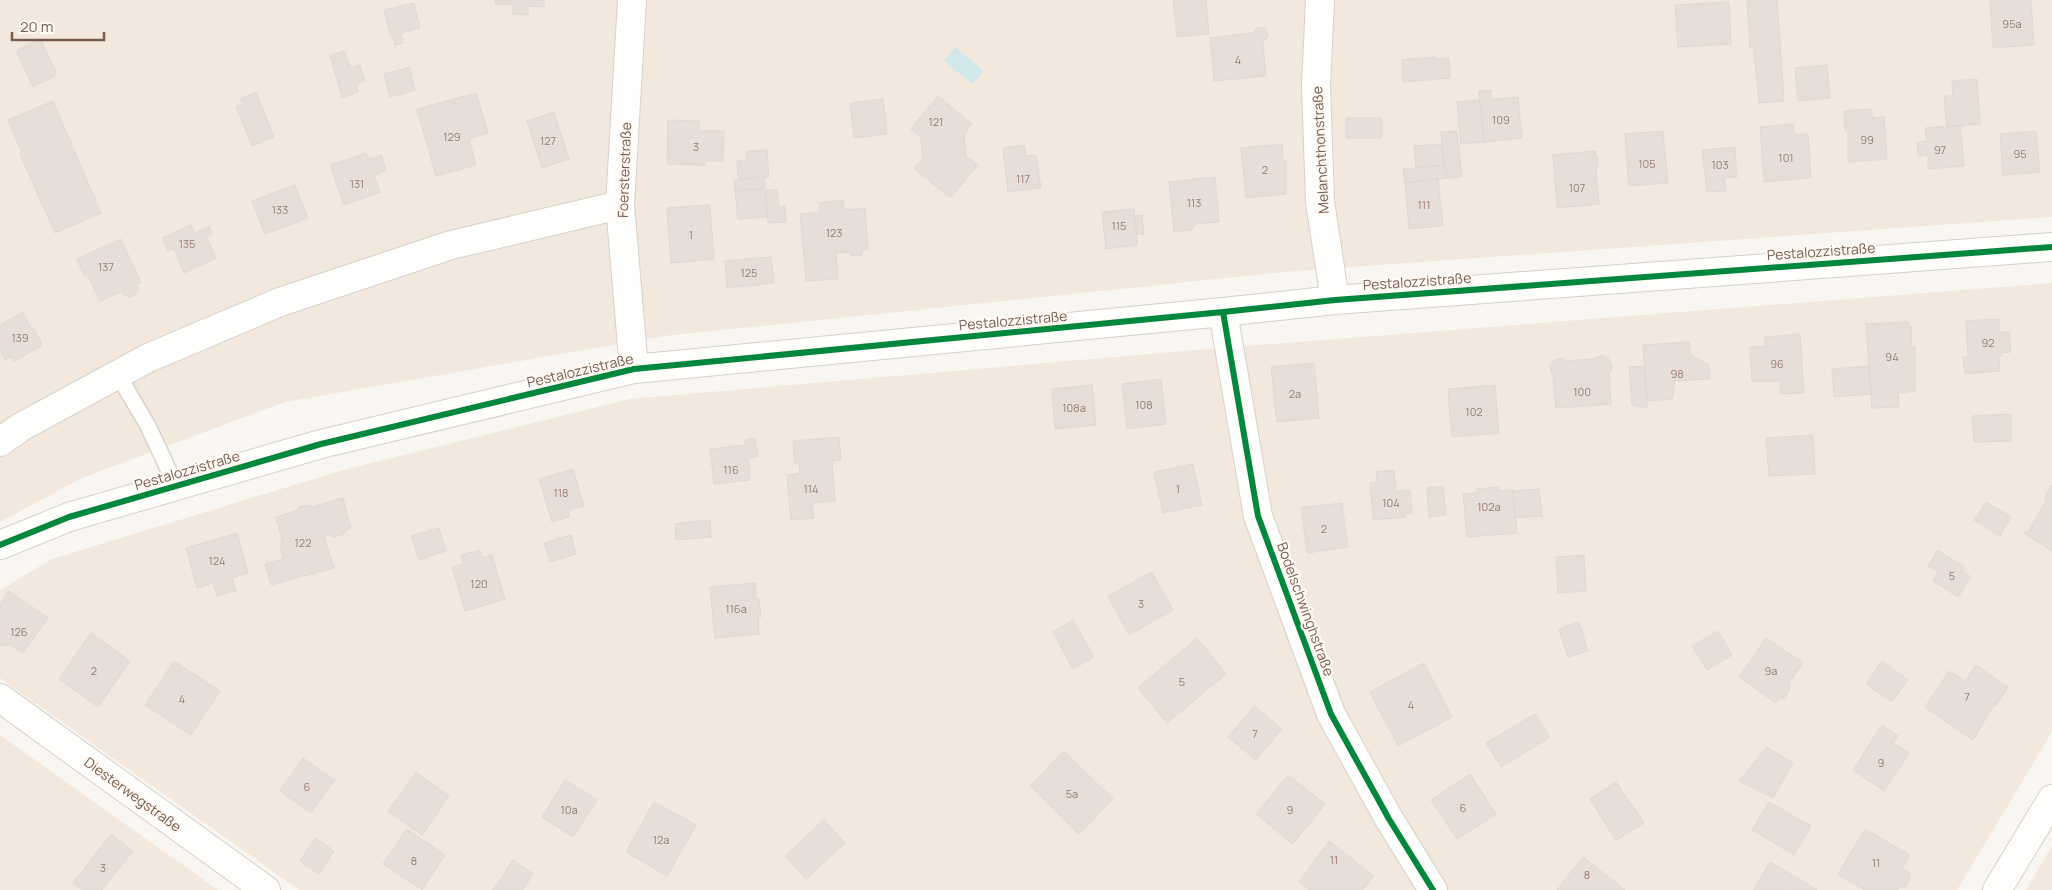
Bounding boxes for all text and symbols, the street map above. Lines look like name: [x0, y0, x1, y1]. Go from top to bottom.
scale bar: [12, 10, 105, 42]
text: 20 m: [20, 16, 53, 37]
house number: 95a: [2002, 16, 2022, 31]
house number: 4: [1235, 52, 1241, 67]
street label: Melanchthonstraße: [1307, 86, 1333, 214]
house number: 109: [1492, 112, 1510, 127]
house number: 121: [929, 114, 943, 129]
street label: Foersterstraße: [613, 122, 635, 218]
house number: 129: [443, 129, 461, 144]
house number: 99: [1860, 132, 1874, 147]
house number: 127: [540, 133, 556, 148]
house number: 3: [693, 139, 699, 154]
house number: 97: [1934, 142, 1946, 157]
house number: 95: [2013, 146, 2027, 161]
house number: 101: [1778, 150, 1794, 165]
house number: 105: [1638, 156, 1656, 171]
house number: 103: [1711, 157, 1729, 172]
house number: 2: [1262, 162, 1268, 177]
house number: 117: [1016, 171, 1030, 186]
house number: 131: [350, 176, 364, 191]
house number: 107: [1569, 180, 1585, 195]
house number: 113: [1187, 195, 1201, 210]
house number: 111: [1418, 197, 1430, 212]
house number: 133: [272, 202, 288, 217]
house number: 115: [1112, 218, 1126, 233]
house number: 123: [826, 225, 842, 240]
house number: 1: [689, 227, 693, 242]
house number: 135: [179, 236, 195, 251]
street label: Pestalozzistraße: [1766, 238, 1876, 264]
house number: 137: [98, 259, 114, 274]
house number: 125: [741, 265, 757, 280]
street label: Pestalozzistraße: [1362, 268, 1472, 294]
street label: Pestalozzistraße: [958, 306, 1068, 334]
house number: 139: [11, 330, 29, 345]
house number: 92: [1981, 335, 1995, 350]
street label: Pestalozzistraße: [525, 349, 635, 391]
house number: 94: [1885, 349, 1899, 364]
house number: 96: [1770, 356, 1784, 371]
house number: 98: [1670, 366, 1684, 381]
house number: 100: [1573, 384, 1591, 399]
house number: 2a: [1289, 386, 1301, 401]
house number: 108: [1135, 397, 1153, 412]
house number: 108a: [1062, 400, 1086, 415]
house number: 102: [1465, 404, 1483, 419]
street label: Pestalozzistraße: [132, 446, 242, 494]
house number: 116: [723, 462, 739, 477]
house number: 114: [803, 481, 819, 496]
house number: 1: [1176, 481, 1180, 496]
house number: 118: [554, 485, 568, 500]
house number: 104: [1382, 495, 1400, 510]
house number: 102a: [1477, 499, 1501, 514]
house number: 2: [1321, 521, 1327, 536]
house number: 122: [295, 535, 311, 550]
street label: Bodelschwinghstraße: [1273, 539, 1339, 679]
house number: 124: [209, 553, 225, 568]
house number: 5: [1949, 568, 1955, 583]
house number: 120: [470, 576, 488, 591]
house number: 3: [1138, 596, 1144, 611]
house number: 116a: [725, 601, 747, 616]
house number: 126: [10, 624, 28, 639]
house number: 2: [91, 663, 97, 678]
house number: 9a: [1765, 663, 1777, 678]
house number: 5: [1179, 674, 1185, 689]
house number: 7: [1964, 689, 1970, 704]
house number: 4: [179, 691, 185, 706]
house number: 4: [1408, 697, 1414, 712]
house number: 7: [1252, 726, 1258, 741]
street label: Diesterwegstraße: [81, 752, 185, 836]
house number: 9: [1878, 755, 1885, 770]
house number: 6: [304, 779, 311, 794]
house number: 5a: [1066, 786, 1078, 801]
house number: 6: [1460, 800, 1467, 815]
house number: 10a: [560, 802, 578, 817]
house number: 9: [1287, 802, 1294, 817]
house number: 12a: [653, 832, 669, 847]
house number: 11: [1330, 852, 1338, 867]
house number: 8: [411, 853, 417, 868]
house number: 11: [1872, 855, 1880, 870]
house number: 3: [100, 860, 106, 875]
house number: 8: [1584, 867, 1590, 882]

